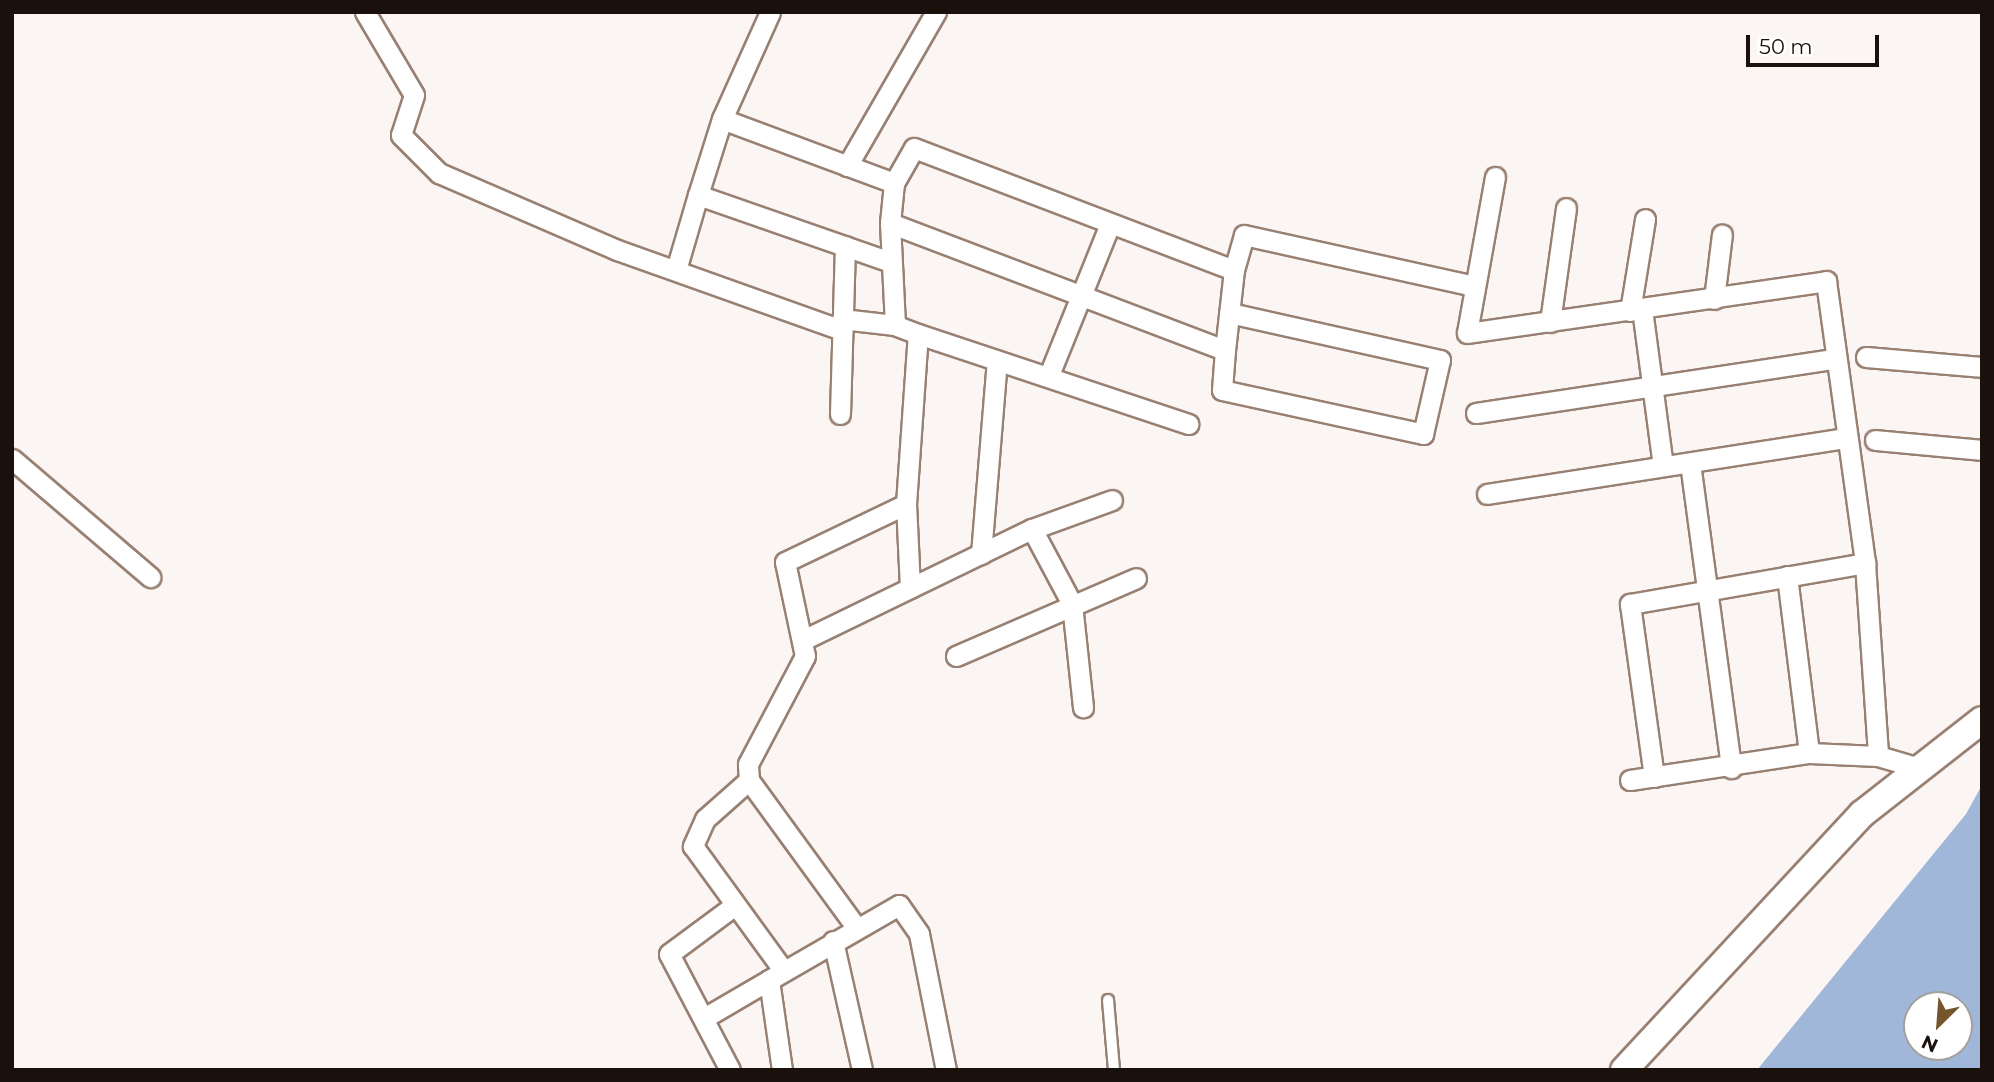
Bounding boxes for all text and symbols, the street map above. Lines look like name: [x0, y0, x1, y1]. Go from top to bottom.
scale bar: [1749, 21, 1882, 65]
text: 50 m: [1759, 34, 1813, 59]
north arrow: [1903, 991, 1973, 1061]
text: N: [1918, 1030, 1942, 1057]

